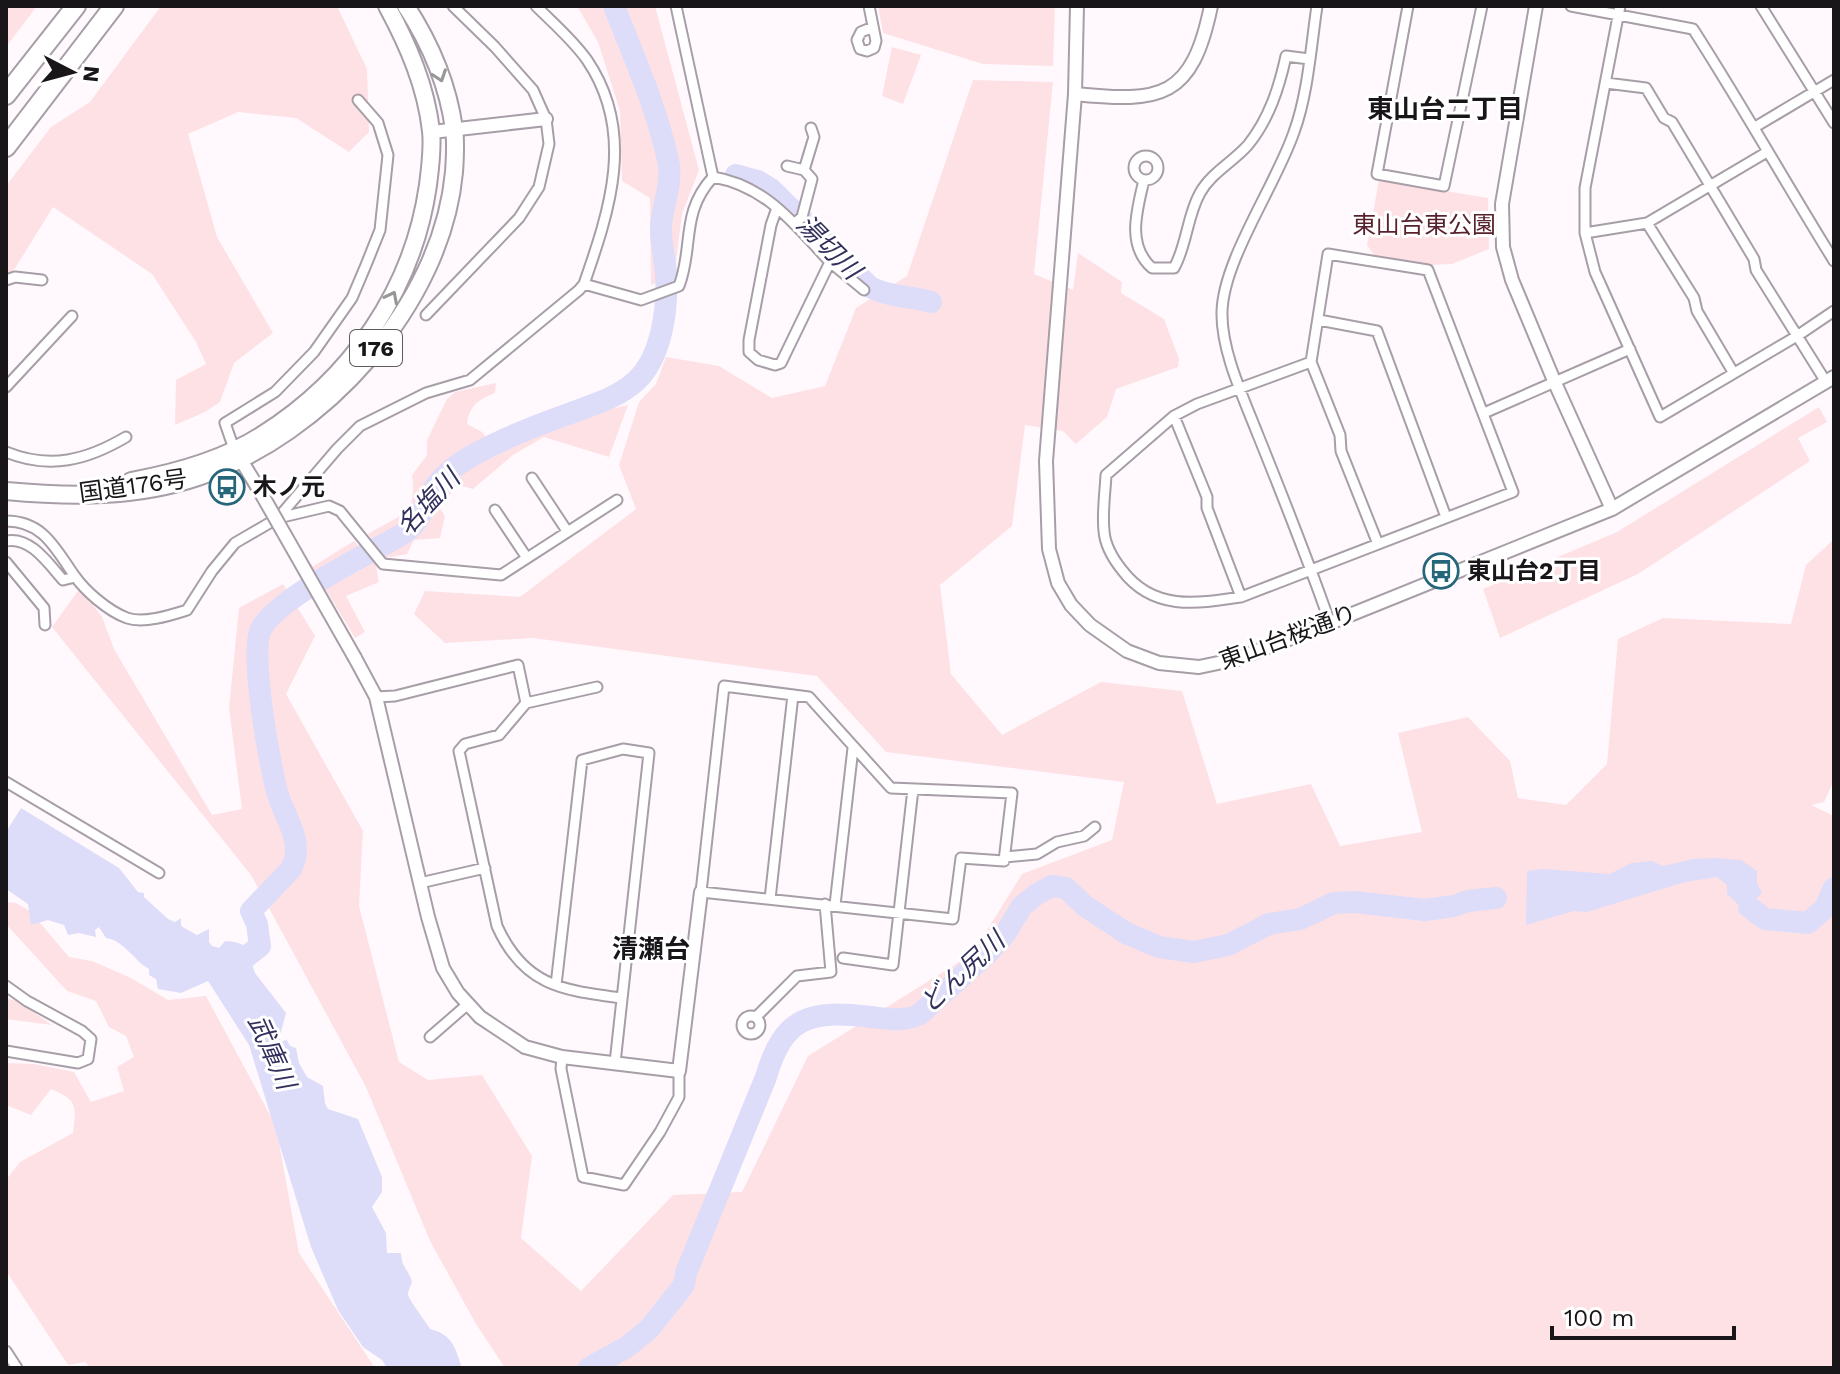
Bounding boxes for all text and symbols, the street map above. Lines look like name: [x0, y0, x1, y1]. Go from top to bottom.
north arrow: [32, 32, 112, 112]
text: N: [78, 65, 105, 83]
one-way arrow: [431, 68, 447, 82]
district label: 東山台二丁目: [1367, 94, 1523, 124]
water label: 湯切川: [791, 209, 869, 287]
park label: 東山台東公園: [1352, 211, 1496, 239]
one-way arrow: [383, 290, 398, 305]
road number: 176: [350, 330, 402, 366]
water label: 名塩川: [390, 461, 468, 541]
street label: 国道176号: [77, 465, 189, 507]
bus stop icon: 木ノ元: [208, 468, 246, 506]
place label: 木ノ元: [253, 473, 325, 501]
bus stop icon: 東山台2丁目: [1422, 552, 1460, 590]
place label: 東山台2丁目: [1467, 557, 1601, 585]
street label: 東山台桜通り: [1216, 599, 1360, 675]
water label: どん尻川: [914, 924, 1012, 1018]
district label: 清瀬台: [612, 934, 690, 964]
water label: 武庫川: [242, 1010, 303, 1096]
scale bar: [1552, 1290, 1734, 1340]
text: 100 m: [1564, 1304, 1634, 1332]

